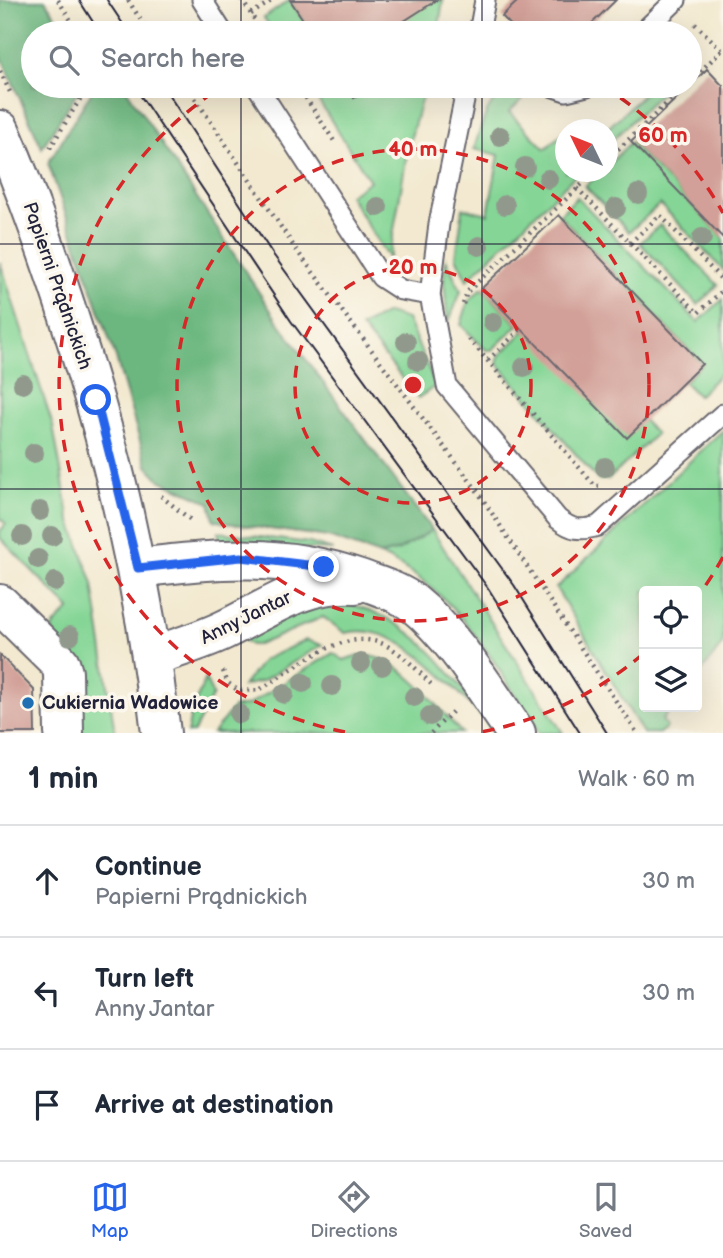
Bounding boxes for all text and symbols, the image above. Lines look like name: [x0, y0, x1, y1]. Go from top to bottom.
search box: [21, 21, 702, 98]
icon: search: [45, 41, 83, 79]
text: Search here: [101, 44, 245, 75]
north arrow: [555, 119, 618, 182]
text: 60 m: [638, 123, 688, 148]
text: 40 m: [388, 137, 438, 162]
street label: Papierni Prądnickich: [18, 199, 96, 373]
text: 20 m: [389, 255, 437, 280]
centre of rings: [401, 373, 425, 397]
route start: [80, 384, 111, 415]
route end: [308, 551, 339, 582]
street label: Anny Jantar: [197, 586, 296, 650]
map controls: [639, 586, 702, 712]
button: locate: [639, 586, 702, 649]
button: layers: [639, 649, 702, 712]
place label: Cukiernia Wadowice: [42, 692, 218, 715]
marker: Cukiernia Wadowice: [20, 695, 36, 711]
text: 1 min: [28, 761, 98, 797]
text: Walk · 60 m: [578, 765, 695, 793]
text: Continue: [95, 852, 202, 883]
icon: ahead: [28, 862, 66, 900]
text: 30 m: [642, 867, 695, 895]
text: Papierni Prądnickich: [95, 883, 308, 911]
text: Turn left: [95, 964, 194, 995]
icon: left: [28, 974, 66, 1012]
text: 30 m: [642, 979, 695, 1007]
text: Anny Jantar: [95, 995, 214, 1023]
icon: arrive: [28, 1086, 66, 1124]
text: Arrive at destination: [95, 1090, 334, 1121]
tab: Map: [91, 1178, 129, 1243]
tab: Directions: [310, 1178, 398, 1243]
tab: Saved: [579, 1178, 632, 1243]

